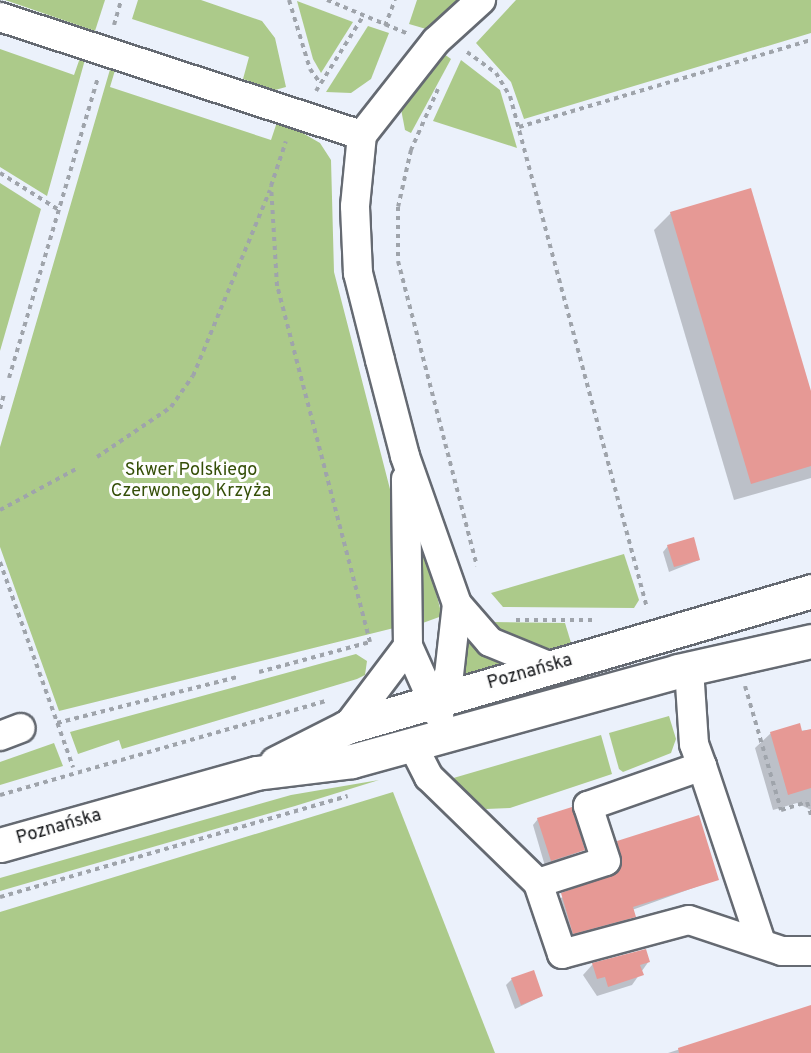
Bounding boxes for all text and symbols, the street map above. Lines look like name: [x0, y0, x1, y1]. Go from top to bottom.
park label: Skwer Polskiego Czerwonego Krzyża: [111, 461, 271, 504]
street label: Poznańska: [485, 651, 575, 695]
street label: Poznańska: [14, 806, 104, 850]

